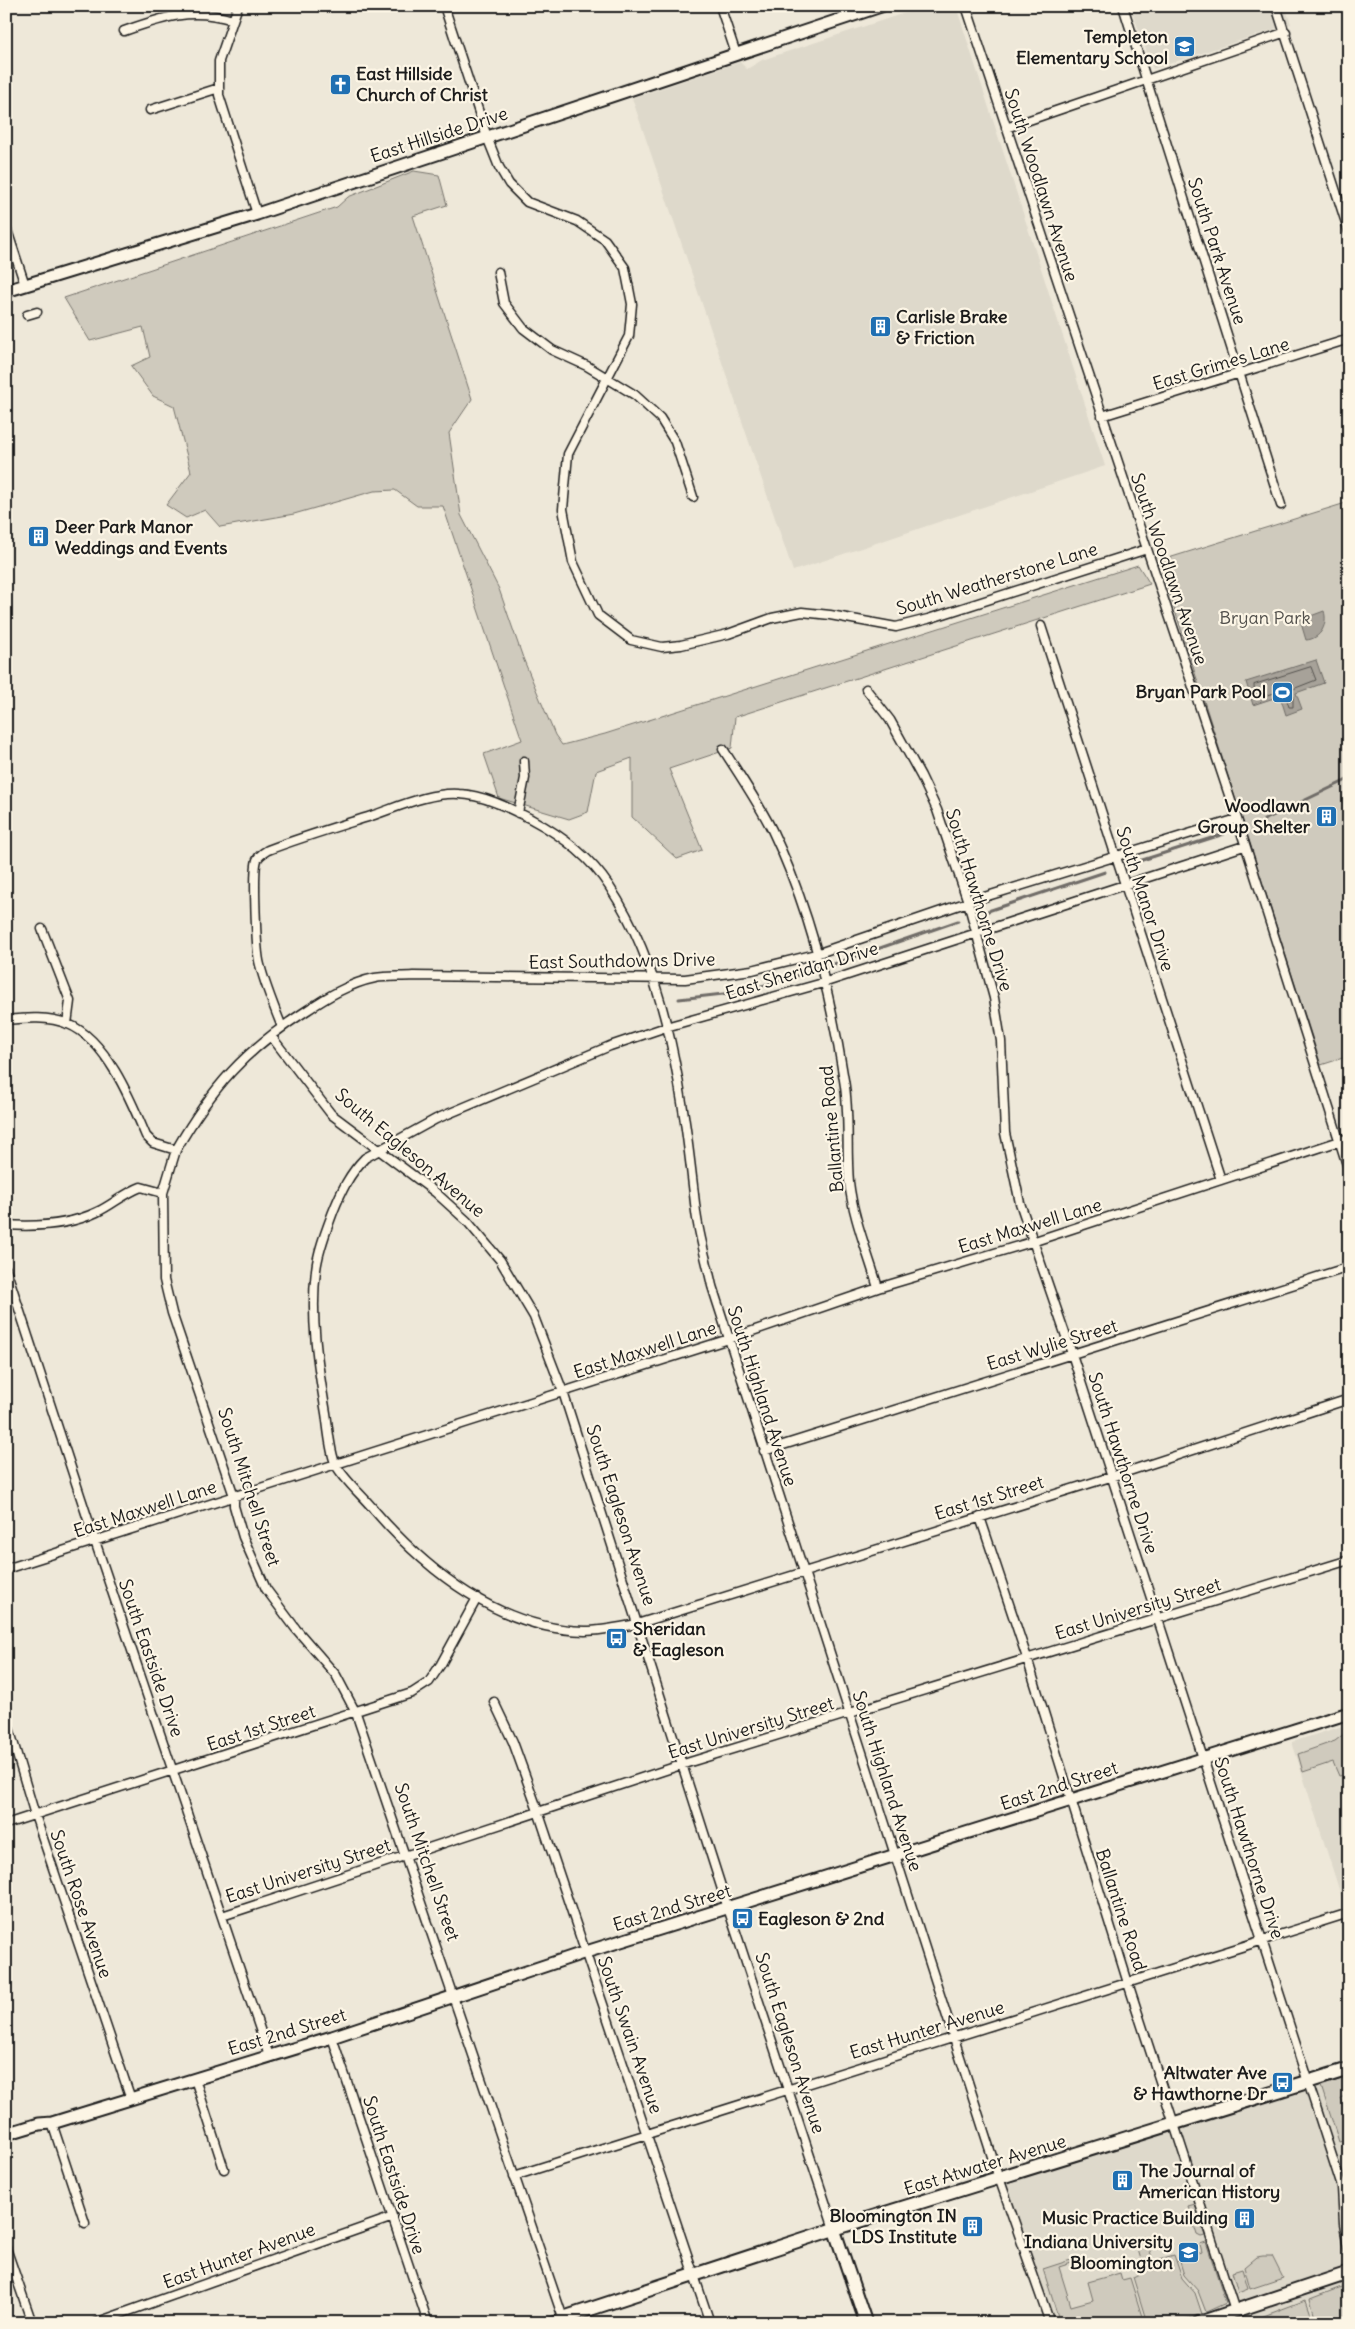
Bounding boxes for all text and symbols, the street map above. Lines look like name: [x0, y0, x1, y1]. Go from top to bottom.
place label: Templeton Elementary School: [1016, 25, 1169, 69]
school or university icon: Templeton Elementary School: [1172, 35, 1196, 59]
place label: East Hillside Church of Christ: [356, 62, 489, 106]
church icon: East Hillside Church of Christ: [328, 72, 352, 96]
street label: South Woodlawn Avenue: [999, 86, 1084, 284]
street label: East Hillside Drive: [367, 101, 511, 168]
street label: South Park Avenue: [1183, 174, 1252, 327]
place label: Carlisle Brake & Friction: [896, 305, 1008, 349]
building icon: Carlisle Brake & Friction: [868, 315, 892, 339]
street label: East Grimes Lane: [1150, 332, 1292, 395]
street label: South Woodlawn Avenue: [1126, 470, 1213, 668]
place label: Deer Park Manor Weddings and Events: [55, 515, 227, 559]
building icon: Deer Park Manor Weddings and Events: [27, 525, 51, 549]
street label: South Weatherstone Lane: [893, 537, 1100, 620]
park label: Bryan Park: [1219, 606, 1311, 629]
place label: Bryan Park Pool: [1135, 680, 1266, 703]
sports icon: Bryan Park Pool: [1270, 680, 1294, 704]
place label: Woodlawn Group Shelter: [1198, 794, 1311, 838]
building icon: Woodlawn Group Shelter: [1314, 804, 1338, 828]
street label: South Hawthorne Drive: [941, 806, 1018, 994]
street label: South Manor Drive: [1111, 824, 1180, 974]
street label: East Sheridan Drive: [723, 936, 881, 1005]
street label: East Southdowns Drive: [529, 947, 715, 974]
street label: Ballantine Road: [814, 1064, 849, 1193]
street label: South Eagleson Avenue: [331, 1083, 490, 1222]
street label: East Maxwell Lane: [955, 1193, 1104, 1258]
street label: South Highland Avenue: [722, 1303, 803, 1489]
street label: East Wylie Street: [984, 1314, 1120, 1375]
street label: East Maxwell Lane: [570, 1316, 719, 1383]
street label: South Hawthorne Drive: [1083, 1369, 1164, 1557]
street label: South Mitchell Street: [213, 1405, 286, 1569]
street label: South Eagleson Avenue: [581, 1421, 662, 1608]
street label: East 1st Street: [932, 1470, 1046, 1525]
street label: East Maxwell Lane: [70, 1475, 219, 1542]
street label: East University Street: [1052, 1572, 1224, 1645]
street label: South Eastside Drive: [114, 1576, 189, 1740]
place label: Sheridan & Eagleson: [633, 1617, 725, 1661]
bus stop icon: Sheridan & Eagleson: [605, 1627, 629, 1651]
street label: South Highland Avenue: [847, 1688, 928, 1874]
street label: East University Street: [665, 1691, 837, 1764]
street label: East 1st Street: [204, 1699, 318, 1756]
street label: South Hawthorne Drive: [1209, 1754, 1290, 1942]
street label: East 2nd Street: [997, 1756, 1121, 1815]
street label: South Mitchell Street: [390, 1780, 465, 1944]
street label: South Rose Avenue: [45, 1827, 118, 1981]
street label: East University Street: [222, 1833, 393, 1908]
street label: Ballantine Road: [1091, 1846, 1152, 1974]
street label: East 2nd Street: [610, 1879, 734, 1936]
bus stop icon: Eagleson & 2nd: [730, 1907, 754, 1931]
place label: Eagleson & 2nd: [758, 1907, 885, 1930]
street label: South Eagleson Avenue: [750, 1949, 831, 2136]
street label: South Swain Avenue: [593, 1953, 668, 2116]
street label: East Hunter Avenue: [847, 1995, 1007, 2064]
street label: East 2nd Street: [225, 2003, 349, 2060]
place label: Altwater Ave & Hawthorne Dr: [1133, 2061, 1268, 2105]
bus stop icon: Altwater Ave & Hawthorne Dr: [1271, 2071, 1295, 2095]
street label: South Eastside Drive: [358, 2093, 431, 2257]
street label: East Atwater Avenue: [901, 2129, 1069, 2200]
place label: The Journal of American History: [1139, 2159, 1280, 2203]
building icon: The Journal of American History: [1111, 2169, 1135, 2193]
place label: Bloomington IN LDS Institute: [829, 2204, 957, 2248]
place label: Music Practice Building: [1042, 2206, 1228, 2229]
building icon: Music Practice Building: [1232, 2206, 1256, 2230]
building icon: Bloomington IN LDS Institute: [961, 2214, 985, 2238]
street label: East Hunter Avenue: [160, 2217, 318, 2294]
place label: Indiana University Bloomington: [1024, 2230, 1174, 2274]
school or university icon: Indiana University Bloomington: [1177, 2240, 1201, 2264]

